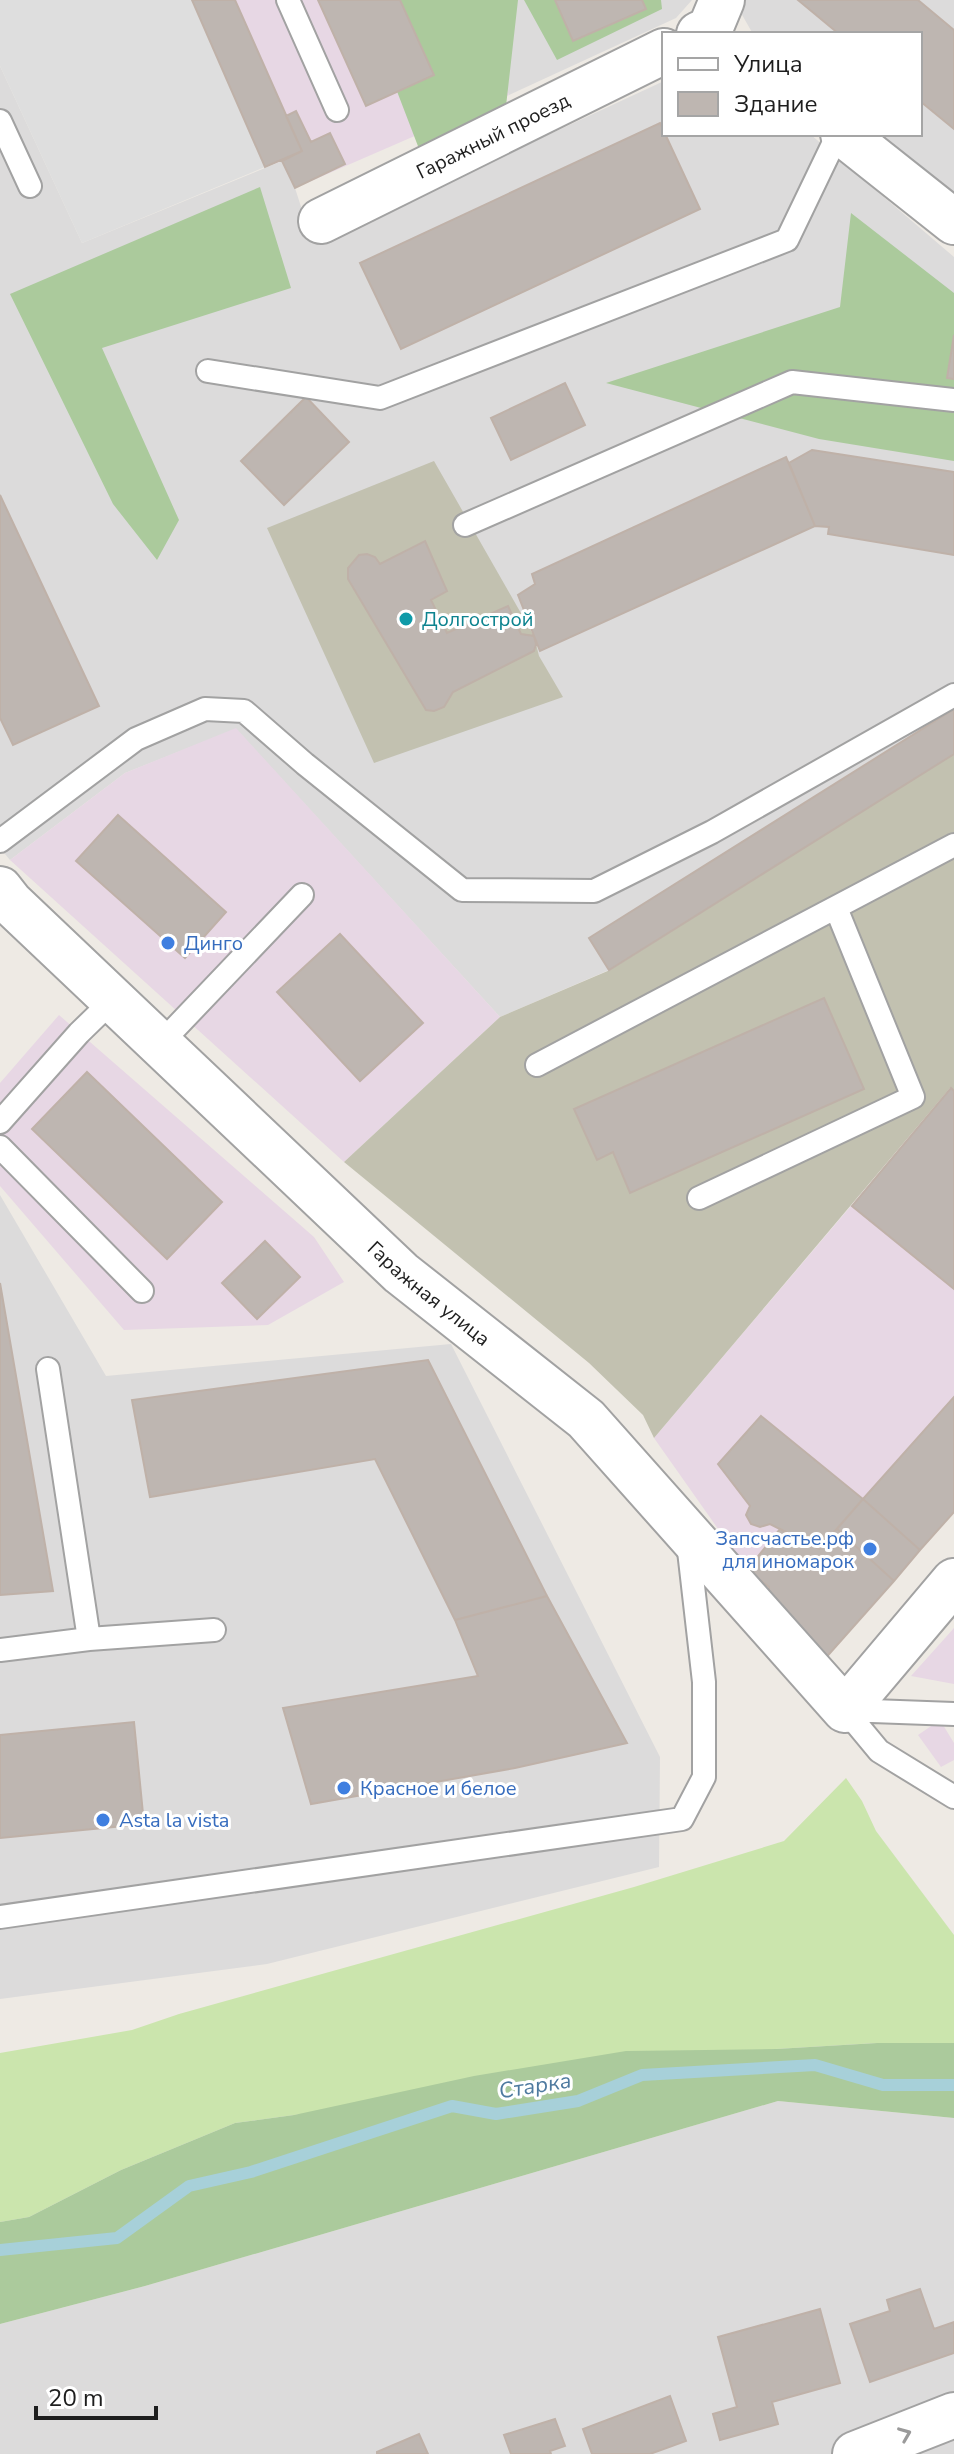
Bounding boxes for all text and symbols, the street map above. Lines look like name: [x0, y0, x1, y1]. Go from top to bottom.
legend: [662, 32, 922, 136]
text: Улица: [733, 48, 803, 80]
street label: Гаражный проезд: [412, 86, 575, 185]
text: Здание: [734, 88, 818, 120]
place label: Долгострой: [422, 606, 533, 633]
marker: Долгострой: [397, 610, 415, 628]
place label: Динго: [184, 930, 243, 957]
marker: Динго: [159, 934, 177, 952]
street label: Гаражная улица: [362, 1235, 496, 1352]
place label: Запсчастье.рф для иномарок: [715, 1525, 854, 1575]
marker: Запсчастье.рф для иномарок: [861, 1540, 879, 1558]
place label: Красное и белое: [360, 1775, 517, 1802]
marker: Красное и белое: [335, 1779, 353, 1797]
place label: Asta la vista: [119, 1807, 229, 1834]
marker: Asta la vista: [94, 1811, 112, 1829]
water label: Старка: [497, 2065, 573, 2107]
scale bar: [36, 2370, 156, 2420]
text: 20 m: [48, 2382, 104, 2414]
one-way arrow: [897, 2428, 911, 2444]

